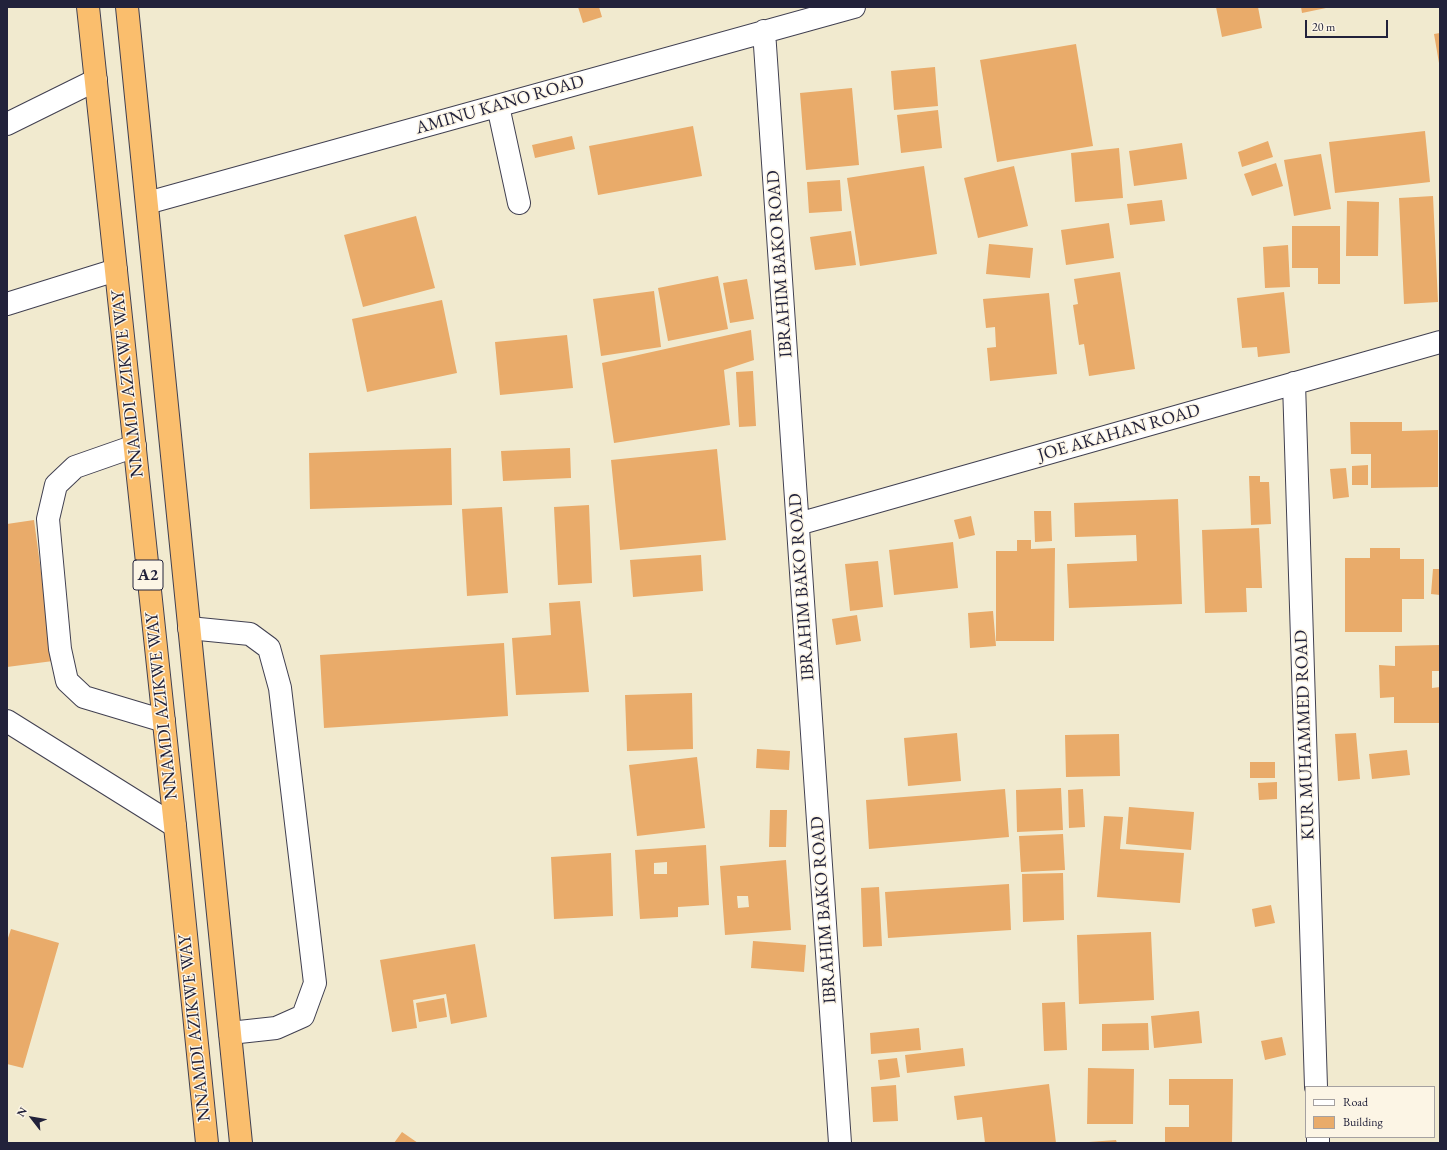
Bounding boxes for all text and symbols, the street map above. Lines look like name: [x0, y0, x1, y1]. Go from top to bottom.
scale bar: [1307, 12, 1390, 38]
text: 20 m: [1312, 19, 1335, 35]
street label: AMINU KANO ROAD: [413, 71, 587, 139]
street label: IBRAHIM BAKO ROAD: [763, 170, 797, 358]
street label: NNAMDI AZIKWE WAY: [107, 289, 149, 479]
street label: JOE AKAHAN ROAD: [1035, 400, 1203, 466]
street label: IBRAHIM BAKO ROAD: [785, 493, 819, 681]
road number: A2: [133, 560, 163, 590]
street label: NNAMDI AZIKWE WAY: [141, 611, 183, 801]
street label: KUR MUHAMMED ROAD: [1291, 630, 1319, 840]
street label: IBRAHIM BAKO ROAD: [807, 816, 841, 1004]
street label: NNAMDI AZIKWE WAY: [174, 933, 216, 1123]
legend: [1305, 1086, 1435, 1138]
text: Road: [1343, 1094, 1368, 1110]
north arrow: [12, 1098, 52, 1138]
text: N: [13, 1104, 30, 1119]
text: Building: [1343, 1114, 1383, 1130]

